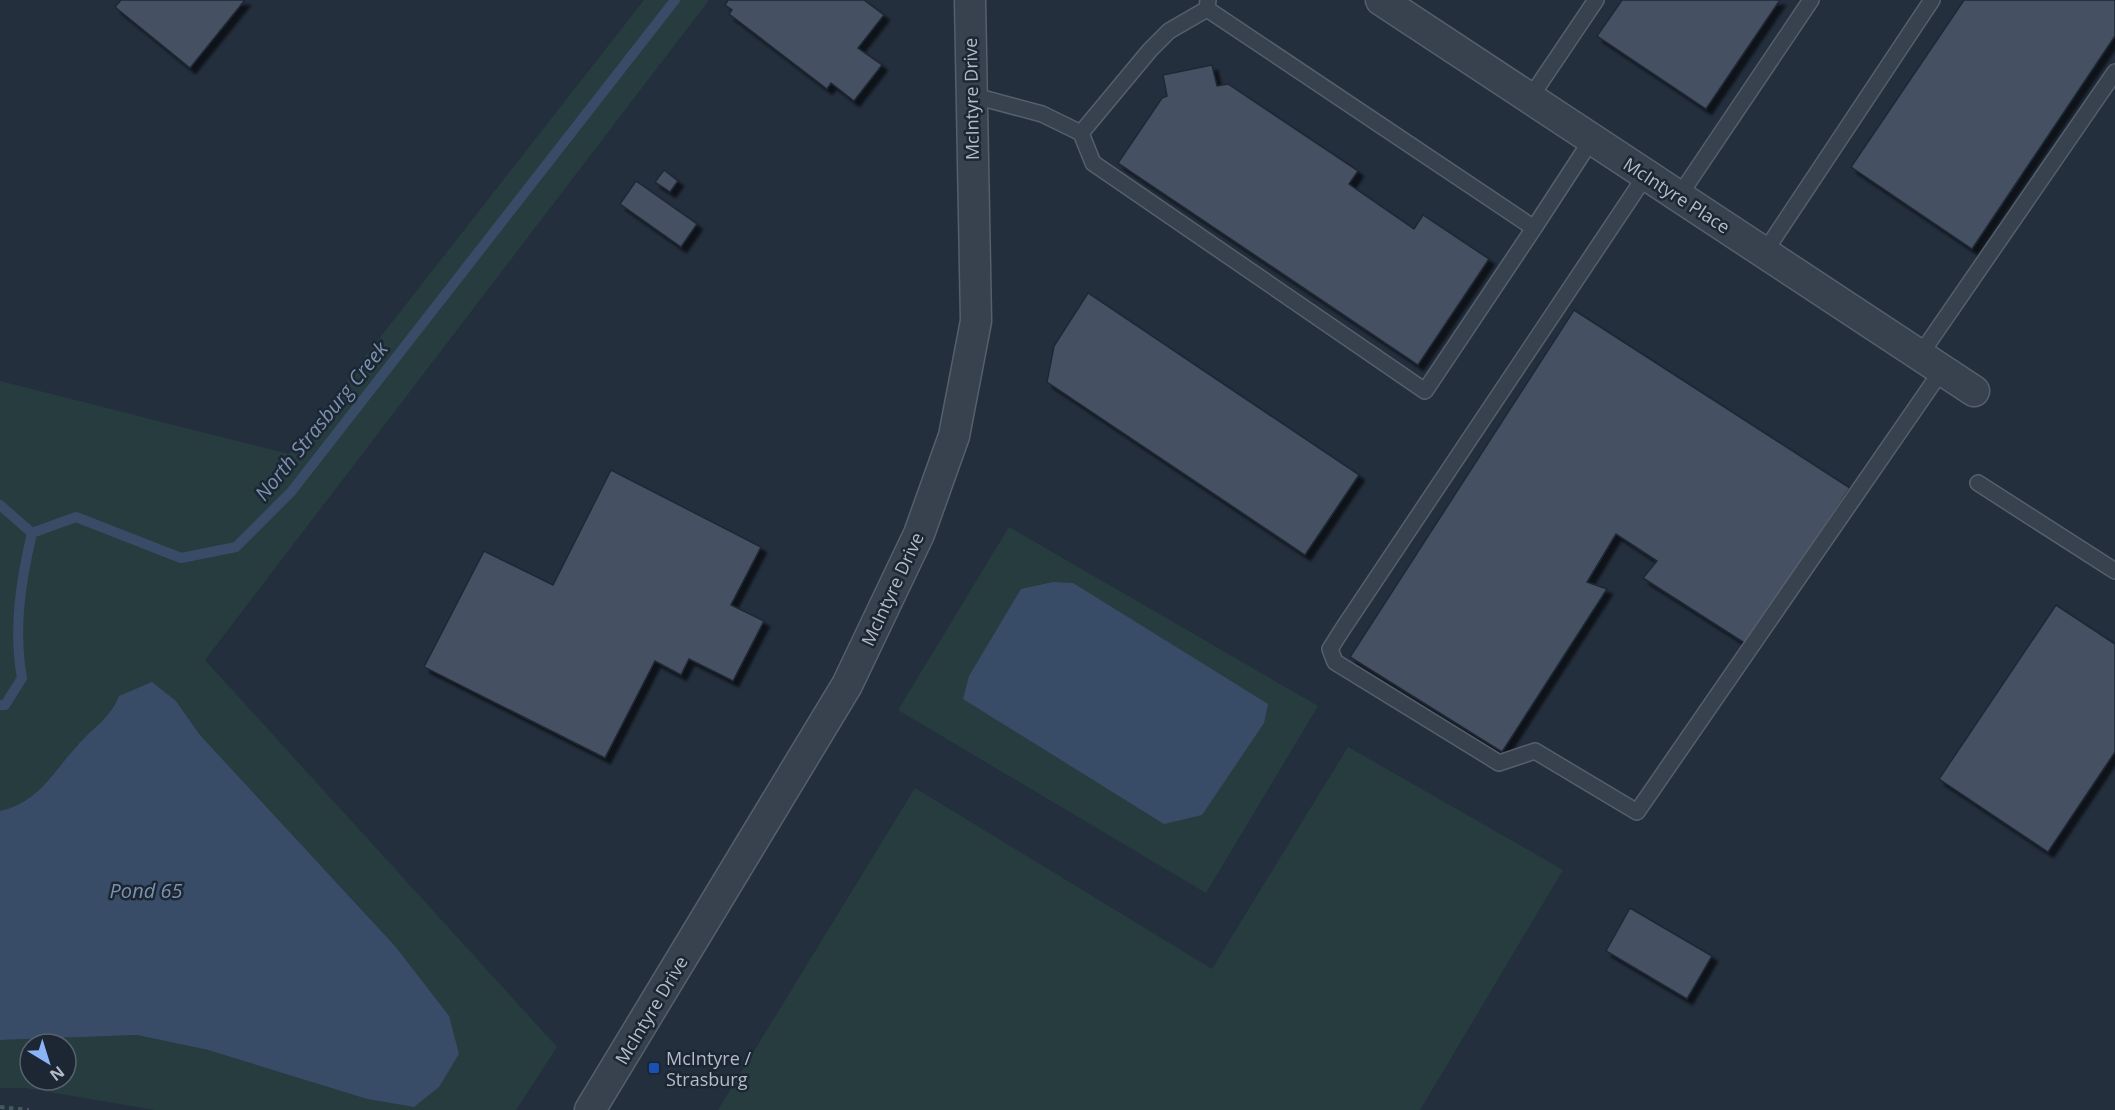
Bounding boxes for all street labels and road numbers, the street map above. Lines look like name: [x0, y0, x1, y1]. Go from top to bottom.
street label: McIntyre Drive: [958, 38, 984, 160]
street label: McIntyre Place: [1619, 152, 1735, 238]
street label: McIntyre Drive: [855, 528, 929, 650]
street label: McIntyre Drive: [609, 951, 693, 1069]

